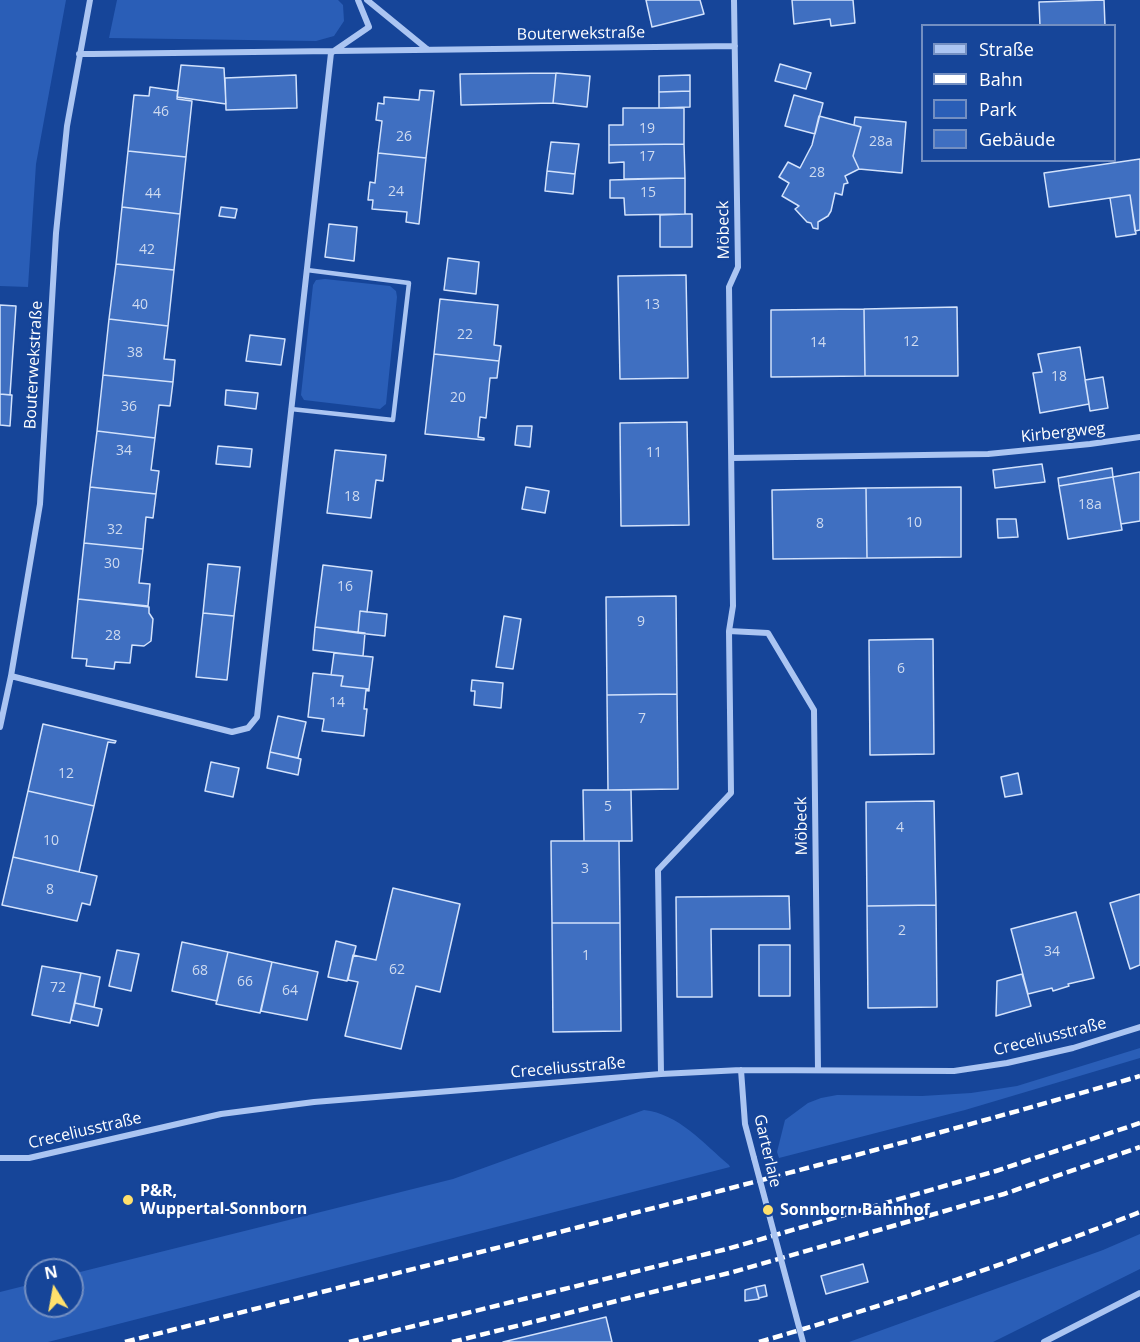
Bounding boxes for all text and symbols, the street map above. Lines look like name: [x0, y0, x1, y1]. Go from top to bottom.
street label: Bouterwekstraße: [517, 23, 645, 45]
legend: [921, 24, 1116, 162]
text: Straße: [979, 37, 1034, 61]
text: Bahn: [979, 67, 1023, 91]
text: Park: [979, 97, 1017, 121]
house number: 46: [153, 104, 169, 120]
house number: 19: [639, 121, 655, 137]
text: Gebäude: [979, 127, 1055, 151]
house number: 26: [396, 129, 412, 145]
house number: 28a: [869, 134, 893, 150]
house number: 17: [639, 149, 655, 165]
house number: 28: [809, 165, 825, 181]
house number: 24: [388, 184, 404, 200]
house number: 15: [640, 185, 656, 201]
house number: 44: [145, 186, 161, 202]
street label: Möbeck: [714, 200, 734, 260]
house number: 42: [139, 242, 155, 258]
house number: 40: [132, 297, 148, 313]
house number: 13: [644, 297, 660, 313]
street label: Bouterwekstraße: [21, 300, 47, 430]
house number: 22: [457, 327, 473, 343]
house number: 12: [903, 334, 919, 350]
house number: 14: [810, 335, 826, 351]
house number: 38: [127, 345, 143, 361]
house number: 18: [1051, 369, 1067, 385]
house number: 20: [450, 390, 466, 406]
house number: 36: [121, 399, 137, 415]
street label: Kirbergweg: [1020, 419, 1106, 447]
house number: 34: [116, 443, 132, 459]
house number: 11: [646, 445, 662, 461]
house number: 18: [344, 489, 360, 505]
house number: 18a: [1078, 497, 1102, 513]
house number: 10: [906, 515, 922, 531]
house number: 8: [816, 516, 824, 532]
house number: 32: [107, 522, 123, 538]
house number: 30: [104, 556, 120, 572]
house number: 16: [337, 579, 353, 595]
house number: 9: [637, 614, 645, 630]
house number: 28: [105, 628, 121, 644]
house number: 6: [897, 661, 905, 677]
house number: 14: [329, 695, 345, 711]
house number: 7: [638, 711, 646, 727]
house number: 12: [58, 766, 74, 782]
street label: Möbeck: [792, 796, 812, 856]
house number: 5: [604, 799, 612, 815]
house number: 4: [896, 820, 904, 836]
house number: 10: [43, 833, 59, 849]
house number: 3: [581, 861, 589, 877]
house number: 8: [46, 882, 54, 898]
house number: 2: [898, 923, 906, 939]
house number: 34: [1044, 944, 1060, 960]
house number: 1: [582, 948, 590, 964]
house number: 62: [389, 962, 405, 978]
house number: 68: [192, 963, 208, 979]
house number: 66: [237, 974, 253, 990]
house number: 72: [50, 980, 66, 996]
house number: 64: [282, 983, 298, 999]
street label: Creceliusstraße: [992, 1014, 1108, 1060]
street label: Creceliusstraße: [510, 1053, 626, 1083]
street label: Creceliusstraße: [27, 1109, 143, 1153]
street label: Garterlaie: [749, 1113, 785, 1189]
place label: P&R, Wuppertal-Sonnborn: [140, 1181, 307, 1219]
marker: P&R, Wuppertal-Sonnborn: [121, 1193, 135, 1207]
place label: Sonnborn Bahnhof: [780, 1200, 930, 1220]
marker: Sonnborn Bahnhof: [761, 1203, 775, 1217]
north arrow: [24, 1258, 84, 1318]
text: N: [42, 1260, 59, 1284]

